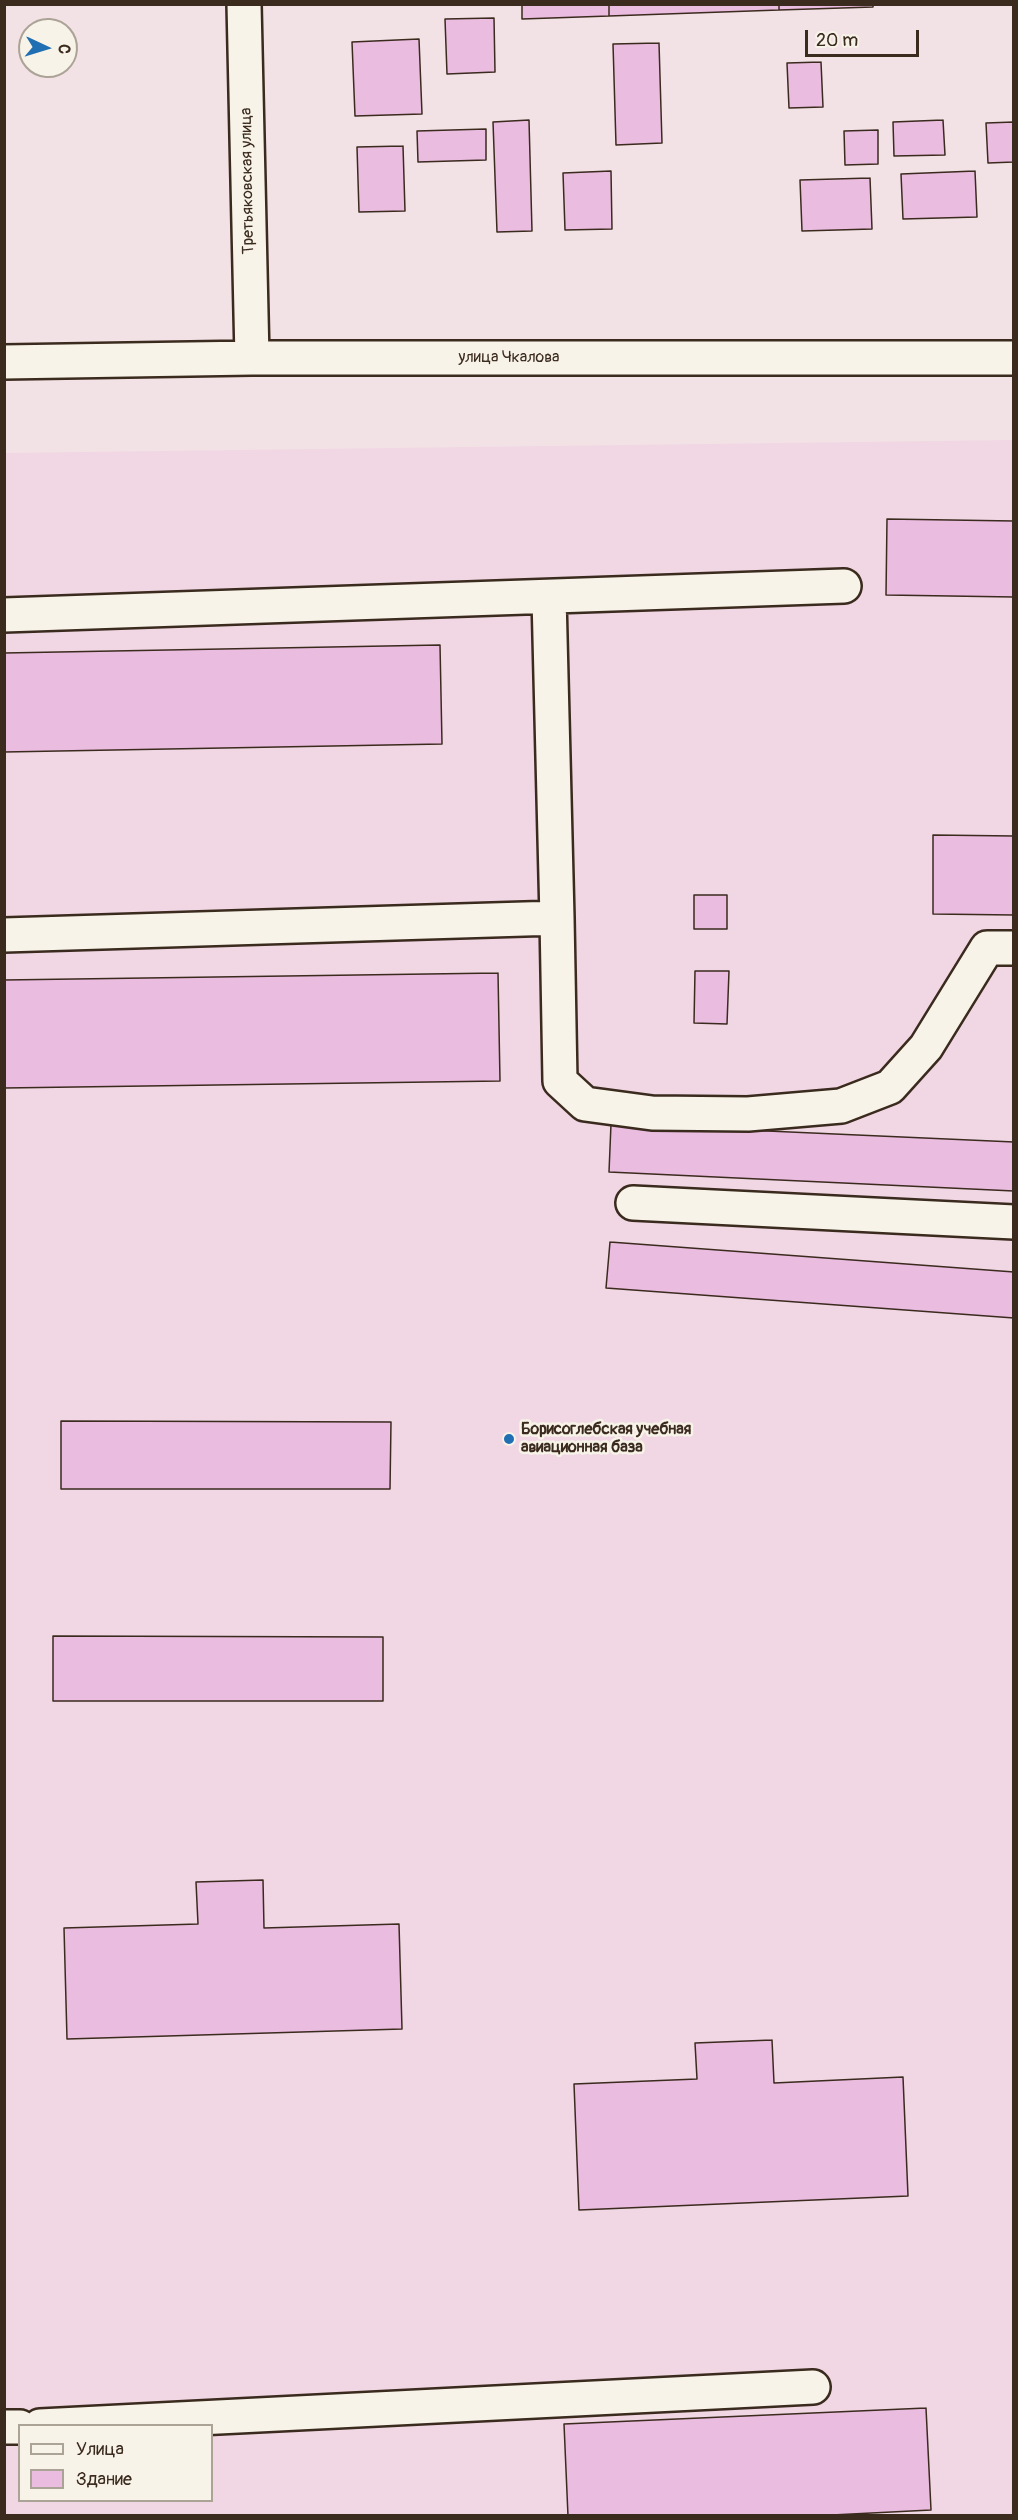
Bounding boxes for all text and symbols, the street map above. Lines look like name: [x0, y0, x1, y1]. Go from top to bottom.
north arrow: [18, 18, 78, 78]
scale bar: [808, 18, 922, 56]
text: 20 m: [816, 29, 858, 52]
text: С: [54, 43, 74, 55]
street label: Третьяковская улица: [237, 108, 259, 254]
street label: улица Чкалова: [459, 348, 559, 368]
place label: Борисоглебская учебная авиационная база: [521, 1420, 691, 1458]
marker: Борисоглебская учебная авиационная база: [502, 1432, 516, 1446]
legend: [18, 2424, 213, 2502]
text: Улица: [76, 2438, 124, 2461]
text: Здание: [76, 2468, 132, 2491]

